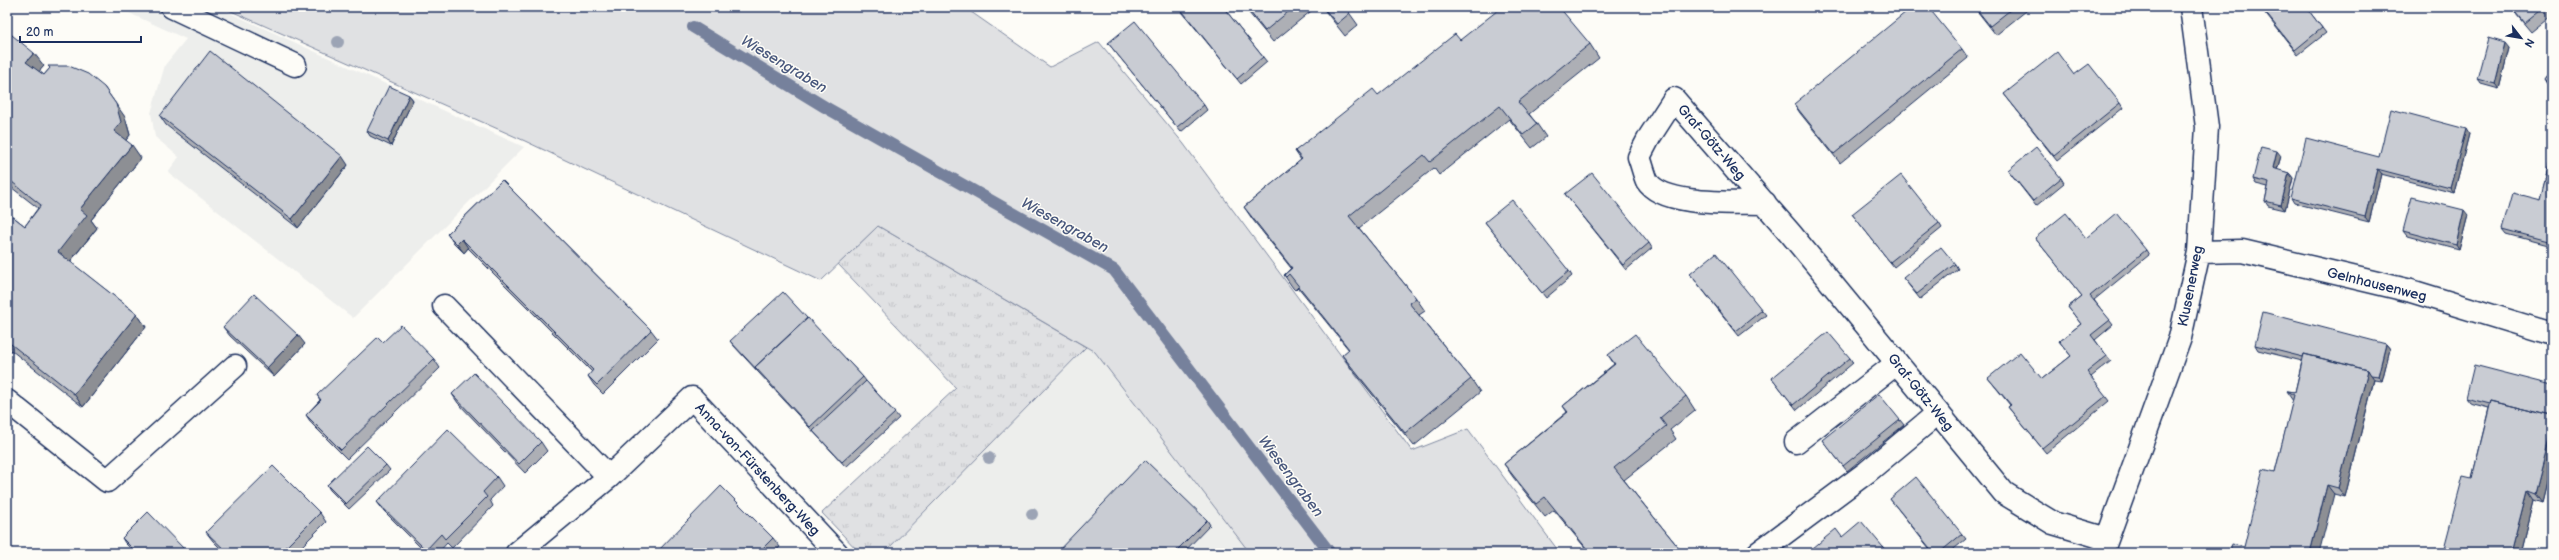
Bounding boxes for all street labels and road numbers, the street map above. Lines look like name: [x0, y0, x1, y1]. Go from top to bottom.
street label: Graf-Götz-Weg: [1674, 101, 1749, 184]
street label: Klusenerweg: [2174, 244, 2207, 328]
street label: Gelnhausenweg: [2325, 264, 2428, 305]
street label: Graf-Götz-Weg: [1884, 350, 1957, 435]
street label: Anna-von-Fürstenberg-Weg: [692, 399, 824, 539]

